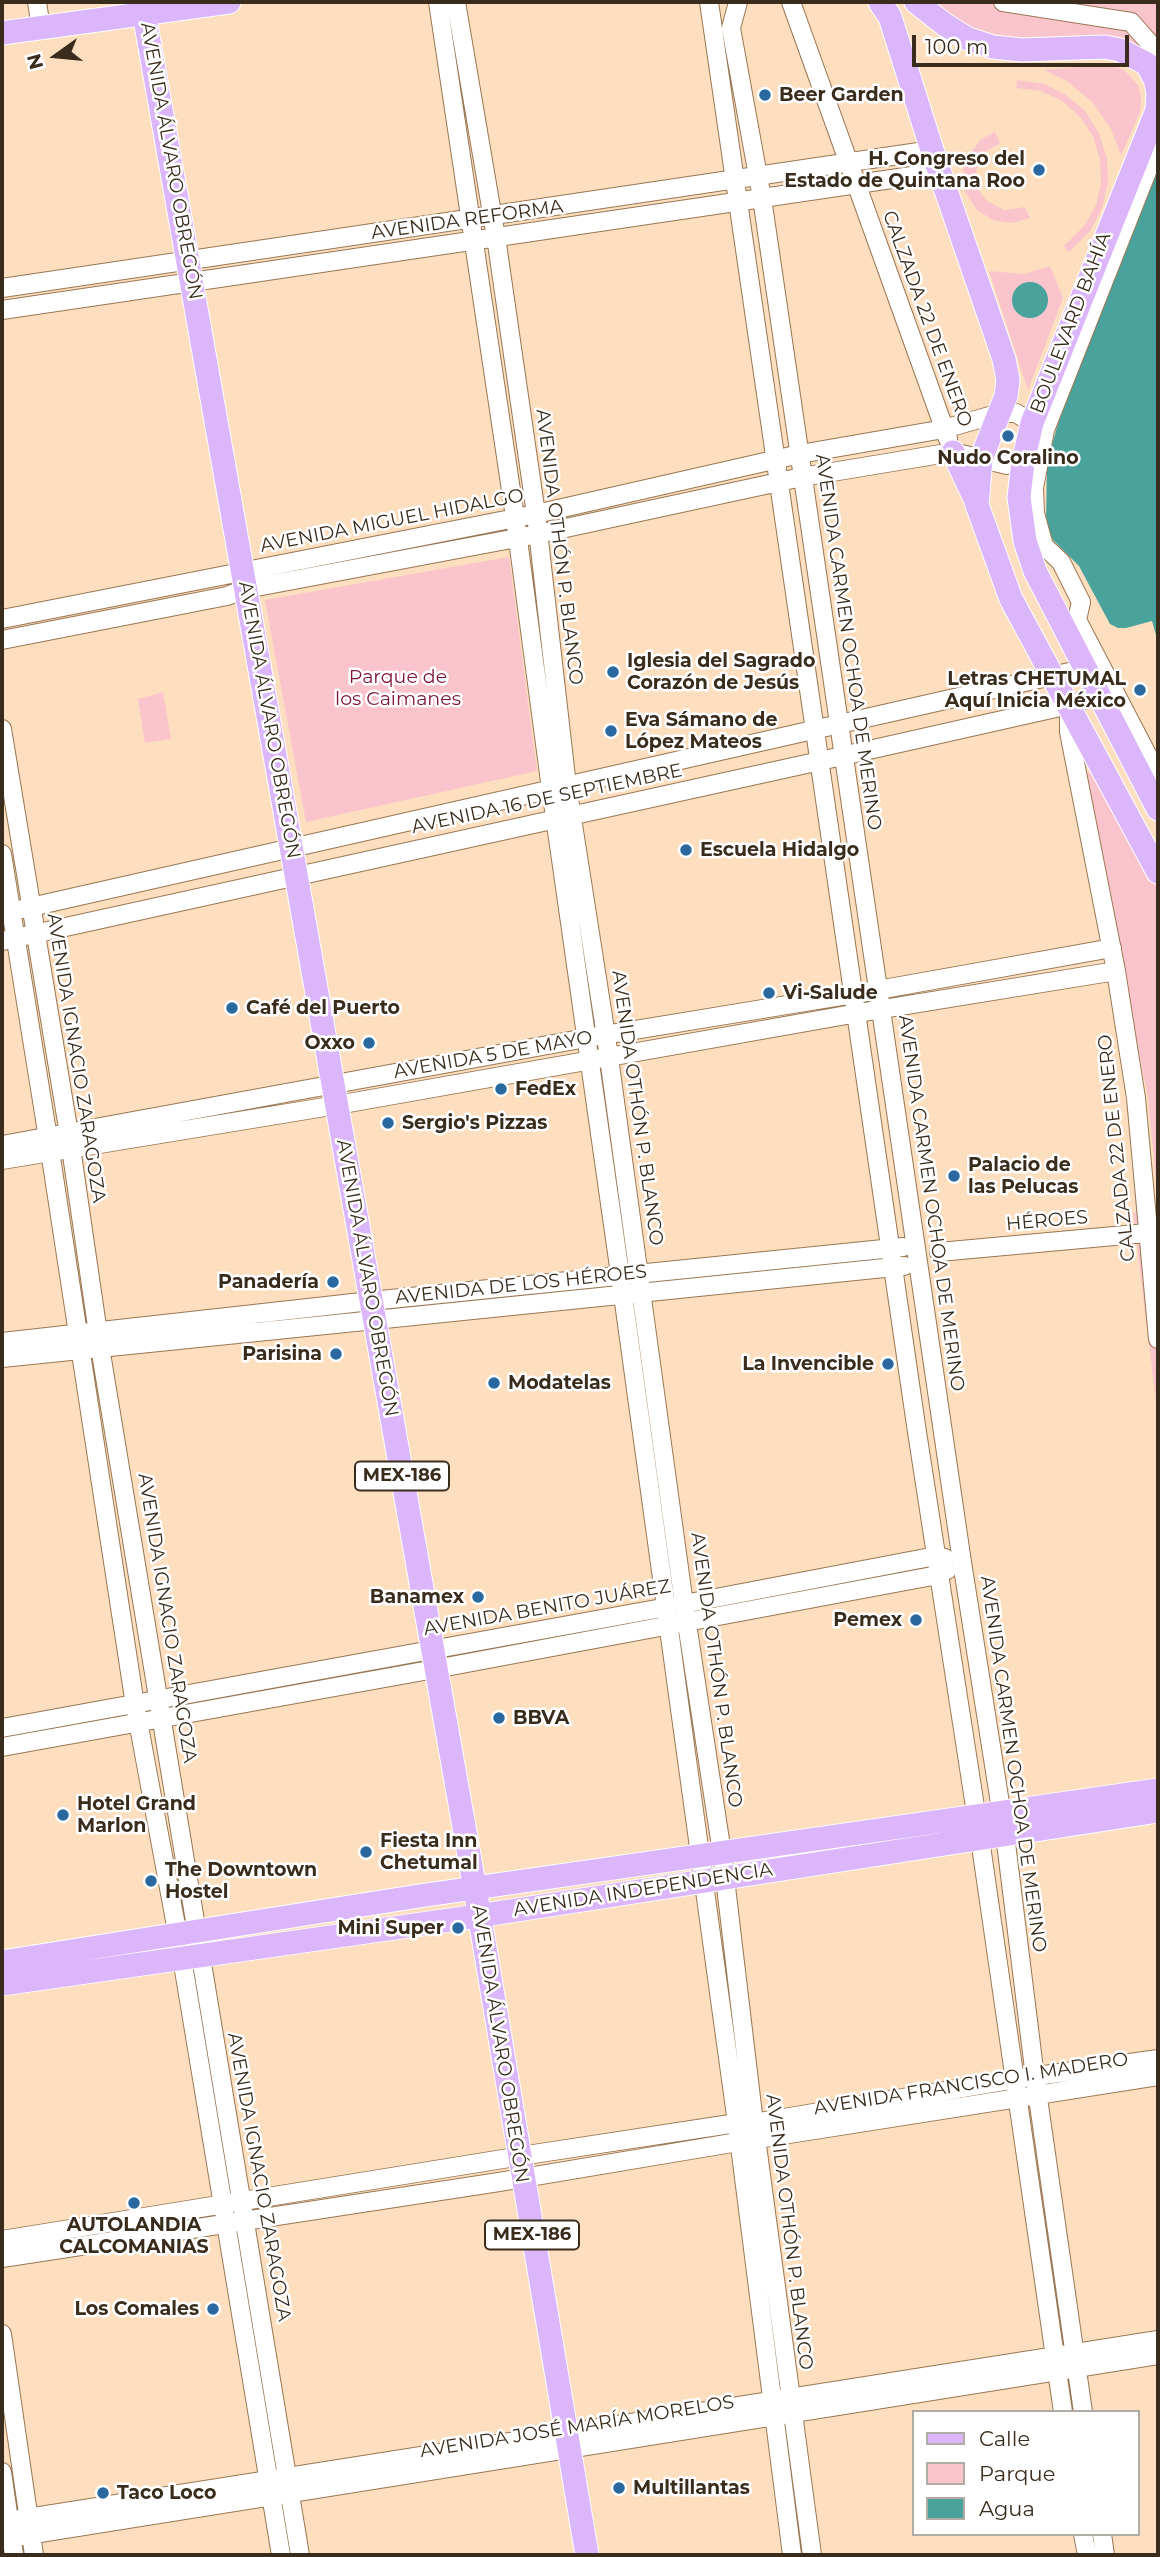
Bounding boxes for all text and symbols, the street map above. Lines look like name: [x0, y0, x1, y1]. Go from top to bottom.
street label: AVENIDA ÁLVARO OBREGÓN: [135, 20, 207, 302]
north arrow: [21, 21, 91, 91]
scale bar: [915, 21, 1132, 65]
text: 100 m: [925, 34, 988, 59]
text: N: [22, 51, 48, 72]
place label: Beer Garden: [779, 84, 904, 106]
marker: Beer Garden: [757, 87, 773, 103]
place label: H. Congreso del Estado de Quintana Roo: [784, 148, 1025, 192]
marker: H. Congreso del Estado de Quintana Roo: [1031, 162, 1047, 178]
street label: AVENIDA REFORMA: [370, 195, 564, 245]
street label: CALZADA 22 DE ENERO: [877, 208, 977, 430]
street label: BOULEVARD BAHÍA: [1026, 229, 1116, 417]
street label: AVENIDA OTHÓN P. BLANCO: [531, 408, 587, 686]
marker: Nudo Coralino: [1000, 428, 1016, 444]
place label: Nudo Coralino: [937, 447, 1079, 469]
street label: AVENIDA CARMEN OCHOA DE MERINO: [810, 452, 886, 832]
street label: AVENIDA MIGUEL HIDALGO: [258, 484, 526, 558]
street label: AVENIDA ÁLVARO OBREGÓN: [233, 579, 305, 861]
place label: Iglesia del Sagrado Corazón de Jesús: [627, 650, 815, 694]
marker: Iglesia del Sagrado Corazón de Jesús: [605, 664, 621, 680]
park label: Parque de los Caimanes: [335, 666, 461, 710]
place label: Letras CHETUMAL Aquí Inicia México: [945, 668, 1126, 712]
marker: Letras CHETUMAL Aquí Inicia México: [1132, 682, 1148, 698]
place label: Eva Sámano de López Mateos: [625, 709, 777, 753]
marker: Eva Sámano de López Mateos: [603, 723, 619, 739]
street label: AVENIDA 16 DE SEPTIEMBRE: [410, 759, 684, 839]
place label: Escuela Hidalgo: [700, 839, 859, 861]
marker: Escuela Hidalgo: [678, 842, 694, 858]
street label: AVENIDA IGNACIO ZARAGOZA: [42, 912, 110, 1204]
street label: AVENIDA OTHÓN P. BLANCO: [606, 969, 668, 1247]
place label: Vi-Salude: [783, 982, 878, 1004]
marker: Vi-Salude: [761, 985, 777, 1001]
place label: Café del Puerto: [246, 997, 400, 1019]
marker: Café del Puerto: [224, 1000, 240, 1016]
street label: AVENIDA CARMEN OCHOA DE MERINO: [893, 1013, 969, 1393]
street label: AVENIDA 5 DE MAYO: [392, 1026, 594, 1084]
place label: Oxxo: [305, 1032, 355, 1054]
street label: CALZADA 22 DE ENERO: [1094, 1033, 1140, 1263]
marker: Oxxo: [361, 1035, 377, 1051]
place label: FedEx: [515, 1078, 576, 1100]
marker: FedEx: [493, 1081, 509, 1097]
place label: Sergio's Pizzas: [402, 1112, 547, 1134]
marker: Sergio's Pizzas: [380, 1115, 396, 1131]
street label: AVENIDA ÁLVARO OBREGÓN: [331, 1137, 403, 1419]
place label: Palacio de las Pelucas: [968, 1154, 1078, 1198]
marker: Palacio de las Pelucas: [946, 1168, 962, 1184]
street label: HÉROES: [1005, 1206, 1089, 1236]
street label: AVENIDA DE LOS HÉROES: [394, 1260, 648, 1310]
place label: Panadería: [218, 1271, 319, 1293]
marker: Panadería: [325, 1274, 341, 1290]
place label: Parisina: [242, 1343, 322, 1365]
marker: Parisina: [328, 1346, 344, 1362]
place label: La Invencible: [742, 1353, 874, 1375]
marker: La Invencible: [880, 1356, 896, 1372]
place label: Modatelas: [508, 1372, 611, 1394]
marker: Modatelas: [486, 1375, 502, 1391]
road number: MEX-186: [355, 1462, 449, 1490]
street label: AVENIDA IGNACIO ZARAGOZA: [133, 1472, 201, 1764]
street label: AVENIDA OTHÓN P. BLANCO: [685, 1531, 747, 1809]
street label: AVENIDA CARMEN OCHOA DE MERINO: [975, 1574, 1051, 1954]
street label: AVENIDA BENITO JUÁREZ: [422, 1575, 672, 1641]
place label: Banamex: [370, 1586, 464, 1608]
marker: Banamex: [470, 1589, 486, 1605]
place label: Pemex: [833, 1609, 902, 1631]
marker: Pemex: [908, 1612, 924, 1628]
place label: BBVA: [513, 1707, 569, 1729]
marker: BBVA: [491, 1710, 507, 1726]
place label: Hotel Grand Marlon: [77, 1793, 196, 1837]
marker: Hotel Grand Marlon: [55, 1807, 71, 1823]
place label: Fiesta Inn Chetumal: [380, 1830, 478, 1874]
marker: Fiesta Inn Chetumal: [358, 1844, 374, 1860]
street label: AVENIDA INDEPENDENCIA: [512, 1858, 774, 1922]
place label: The Downtown Hostel: [165, 1859, 317, 1903]
marker: The Downtown Hostel: [143, 1873, 159, 1889]
street label: AVENIDA ÁLVARO OBREGÓN: [467, 1903, 533, 2185]
place label: Mini Super: [337, 1917, 444, 1939]
marker: Mini Super: [450, 1920, 466, 1936]
street label: AVENIDA IGNACIO ZARAGOZA: [222, 2031, 296, 2323]
street label: AVENIDA FRANCISCO I. MADERO: [812, 2048, 1130, 2120]
street label: AVENIDA OTHÓN P. BLANCO: [761, 2093, 817, 2371]
marker: AUTOLANDIA CALCOMANIAS: [126, 2195, 142, 2211]
place label: AUTOLANDIA CALCOMANIAS: [59, 2214, 209, 2258]
road number: MEX-186: [485, 2220, 579, 2250]
place label: Los Comales: [74, 2298, 199, 2320]
marker: Los Comales: [205, 2301, 221, 2317]
street label: AVENIDA JOSÉ MARÍA MORELOS: [418, 2391, 736, 2463]
legend: [912, 2410, 1139, 2536]
text: Calle: [979, 2426, 1030, 2451]
text: Parque: [979, 2461, 1055, 2486]
place label: Multillantas: [633, 2477, 750, 2499]
marker: Multillantas: [611, 2480, 627, 2496]
place label: Taco Loco: [117, 2482, 216, 2504]
marker: Taco Loco: [95, 2485, 111, 2501]
text: Agua: [979, 2496, 1035, 2521]

